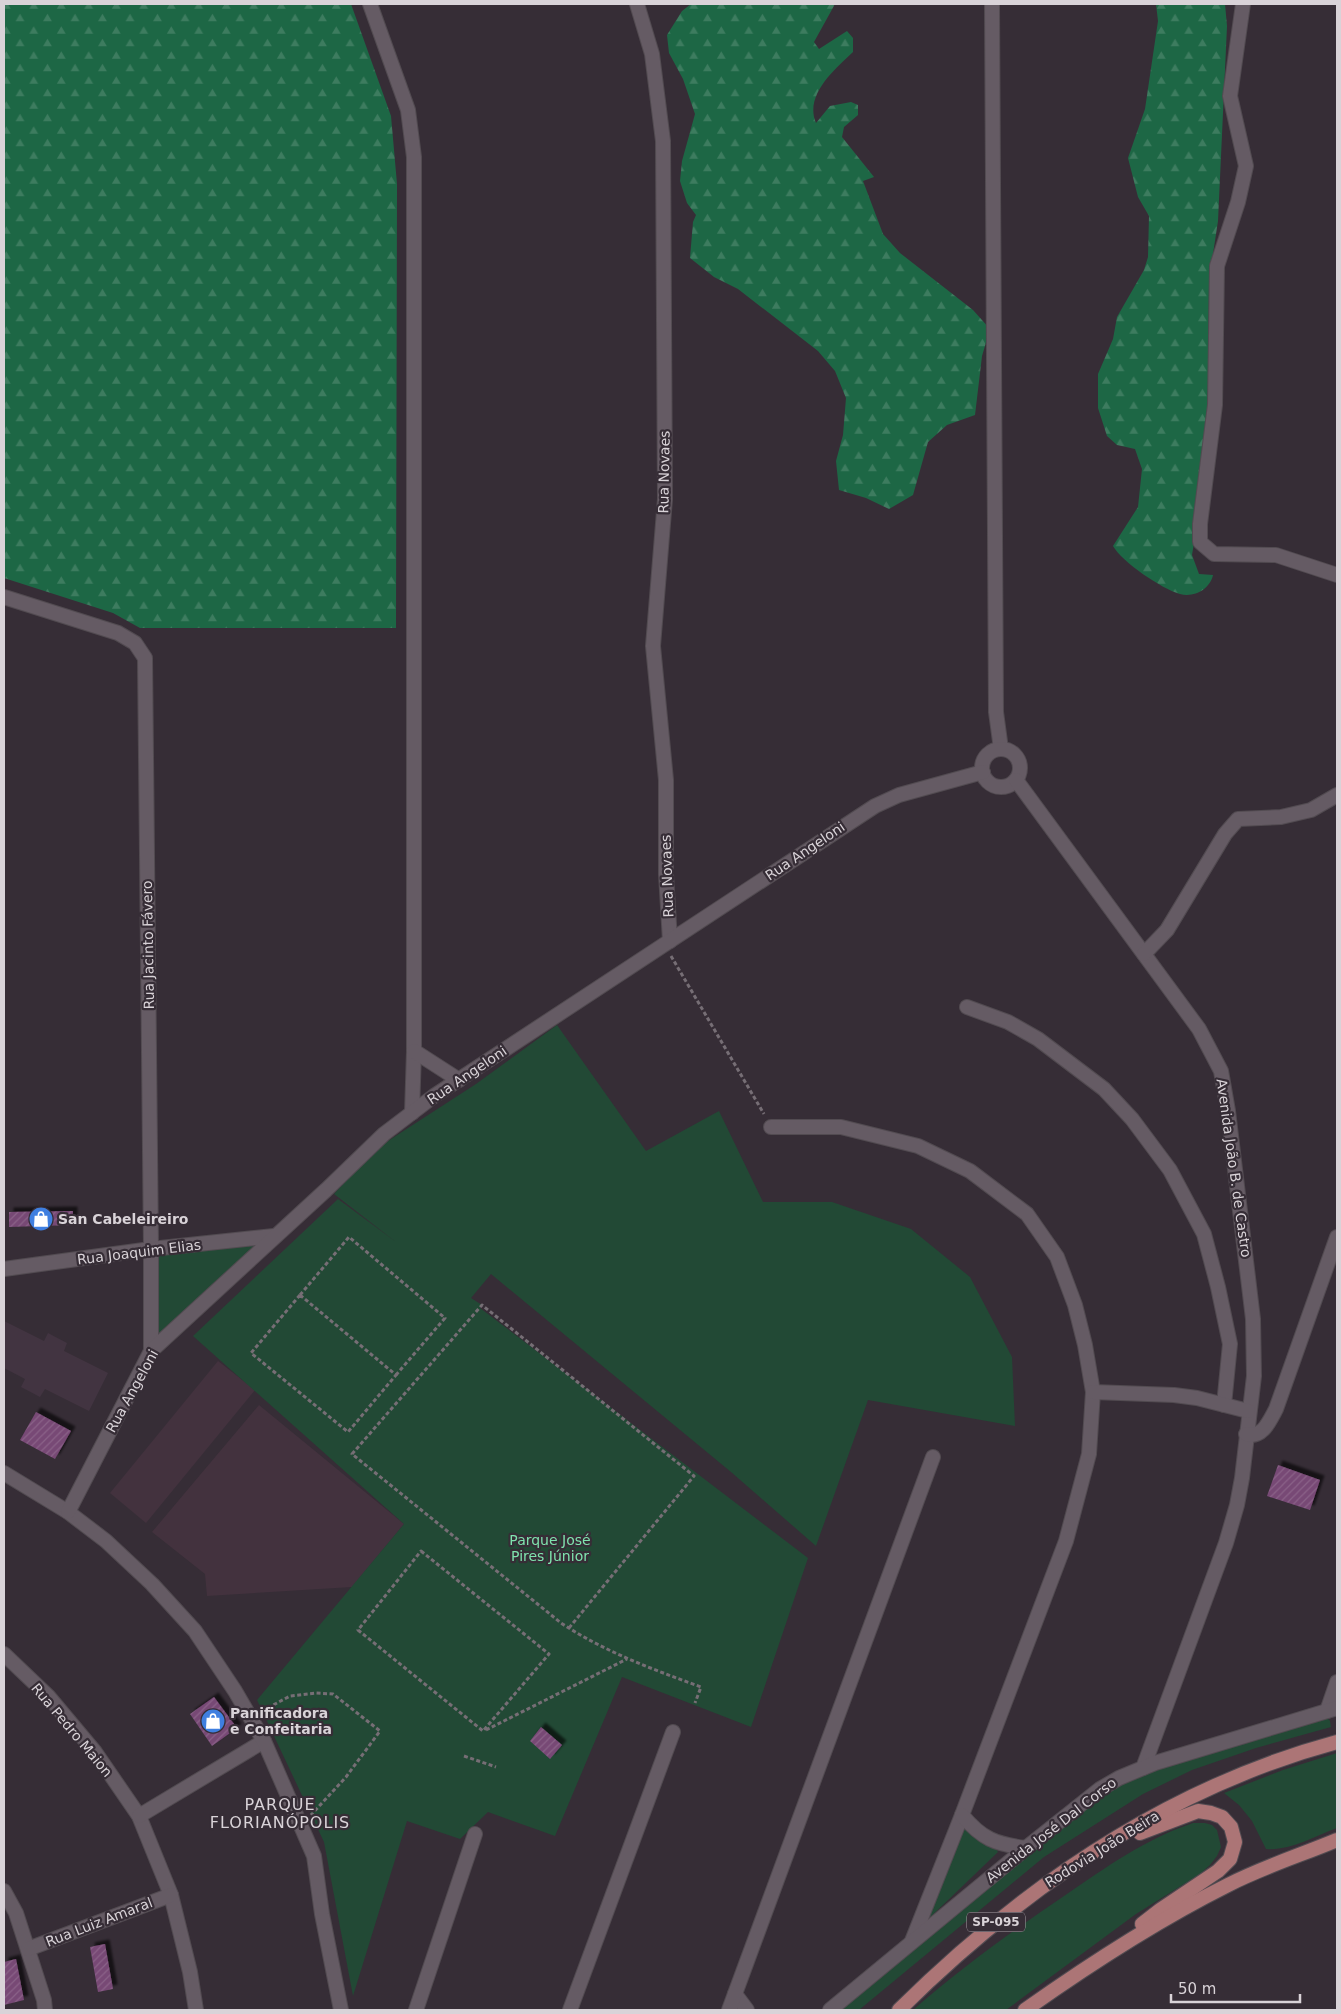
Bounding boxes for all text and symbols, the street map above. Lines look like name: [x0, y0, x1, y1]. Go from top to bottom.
street label: Rua Novaes: [655, 430, 673, 514]
street label: Rua Angeloni: [762, 819, 848, 883]
street label: Rua Novaes: [658, 834, 676, 918]
street label: Rua Jacinto Fávero: [139, 880, 157, 1010]
street label: Rua Angeloni: [424, 1043, 510, 1107]
street label: Avenida João B. de Castro: [1214, 1078, 1254, 1258]
shop icon: San Cabeleireiro: [28, 1206, 54, 1232]
place label: San Cabeleireiro: [58, 1211, 189, 1227]
street label: Rua Joaquim Elias: [76, 1236, 202, 1268]
street label: Rua Angeloni: [103, 1347, 161, 1435]
park label: Parque José Pires Júnior: [509, 1532, 591, 1564]
street label: Rua Pedro Maion: [28, 1680, 116, 1780]
place label: Panificadora e Confeitaria: [230, 1705, 332, 1737]
shop icon: Panificadora e Confeitaria: [200, 1708, 226, 1734]
street label: Avenida José Dal Corso: [983, 1774, 1119, 1886]
district label: PARQUE FLORIANÓPOLIS: [210, 1795, 350, 1832]
street label: Rodovia João Beira: [1042, 1807, 1162, 1891]
street label: Rua Luiz Amaral: [43, 1894, 155, 1950]
road number: SP-095: [967, 1912, 1025, 1931]
scale bar: [1171, 1972, 1300, 2004]
text: 50 m: [1178, 1980, 1216, 1998]

